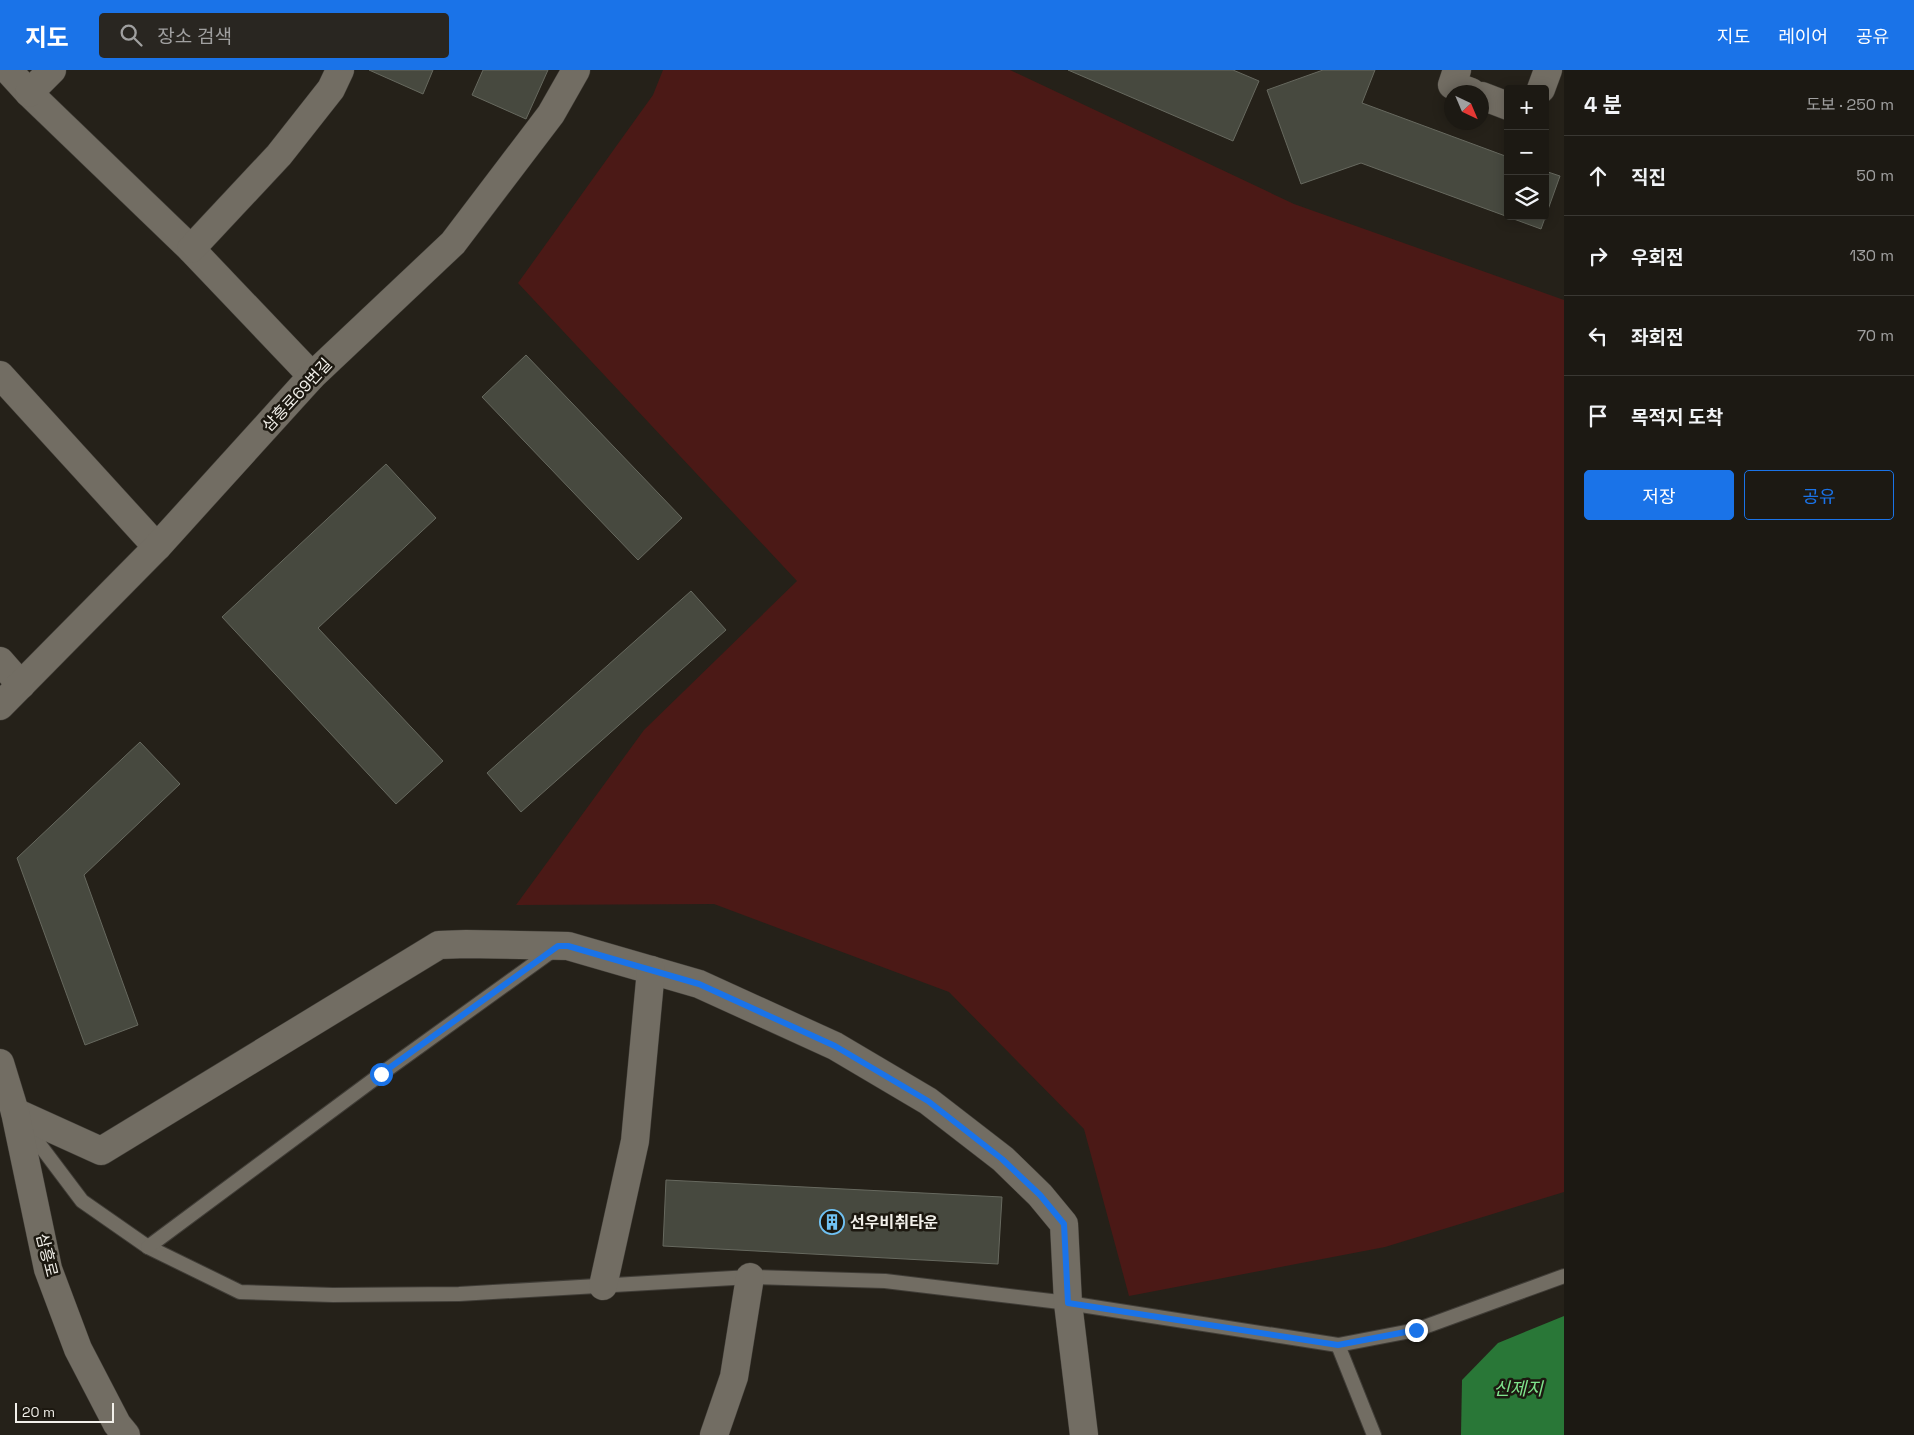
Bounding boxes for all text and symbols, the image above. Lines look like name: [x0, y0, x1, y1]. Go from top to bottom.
search box: [99, 13, 449, 58]
icon: search: [117, 21, 145, 49]
text: 지도: [25, 22, 69, 53]
text: 장소 검색: [157, 24, 232, 49]
text: 지도: [1717, 25, 1750, 48]
text: 레이어: [1778, 25, 1828, 48]
text: 공유: [1856, 25, 1889, 48]
north arrow: [1444, 85, 1489, 130]
map controls: [1504, 85, 1549, 220]
button: +: [1504, 85, 1549, 130]
text: 4 분: [1584, 91, 1622, 118]
text: 도보 · 250 m: [1806, 94, 1894, 115]
button: −: [1504, 130, 1549, 175]
icon: ahead: [1584, 162, 1612, 190]
text: 직진: [1631, 165, 1666, 190]
text: 50 m: [1856, 165, 1894, 186]
button: layers: [1504, 175, 1549, 220]
icon: right: [1584, 242, 1612, 270]
text: 우회전: [1631, 245, 1683, 270]
text: 130 m: [1850, 245, 1894, 266]
icon: left: [1584, 322, 1612, 350]
text: 좌회전: [1631, 325, 1683, 350]
text: 70 m: [1857, 325, 1894, 346]
street label: 삼흥로69번길: [258, 354, 336, 436]
icon: arrive: [1584, 402, 1612, 430]
text: 목적지 도착: [1631, 405, 1723, 430]
button: 저장: [1584, 470, 1734, 520]
button: 공유: [1744, 470, 1894, 520]
route start: [370, 1063, 393, 1086]
building icon: 선우비취타운: [819, 1209, 845, 1235]
place label: 선우비취타운: [850, 1212, 938, 1233]
street label: 삼흥로: [31, 1231, 63, 1279]
route end: [1405, 1319, 1428, 1342]
water label: 신제지: [1493, 1377, 1544, 1400]
scale bar: [15, 1400, 114, 1423]
text: 20 m: [22, 1403, 55, 1421]

